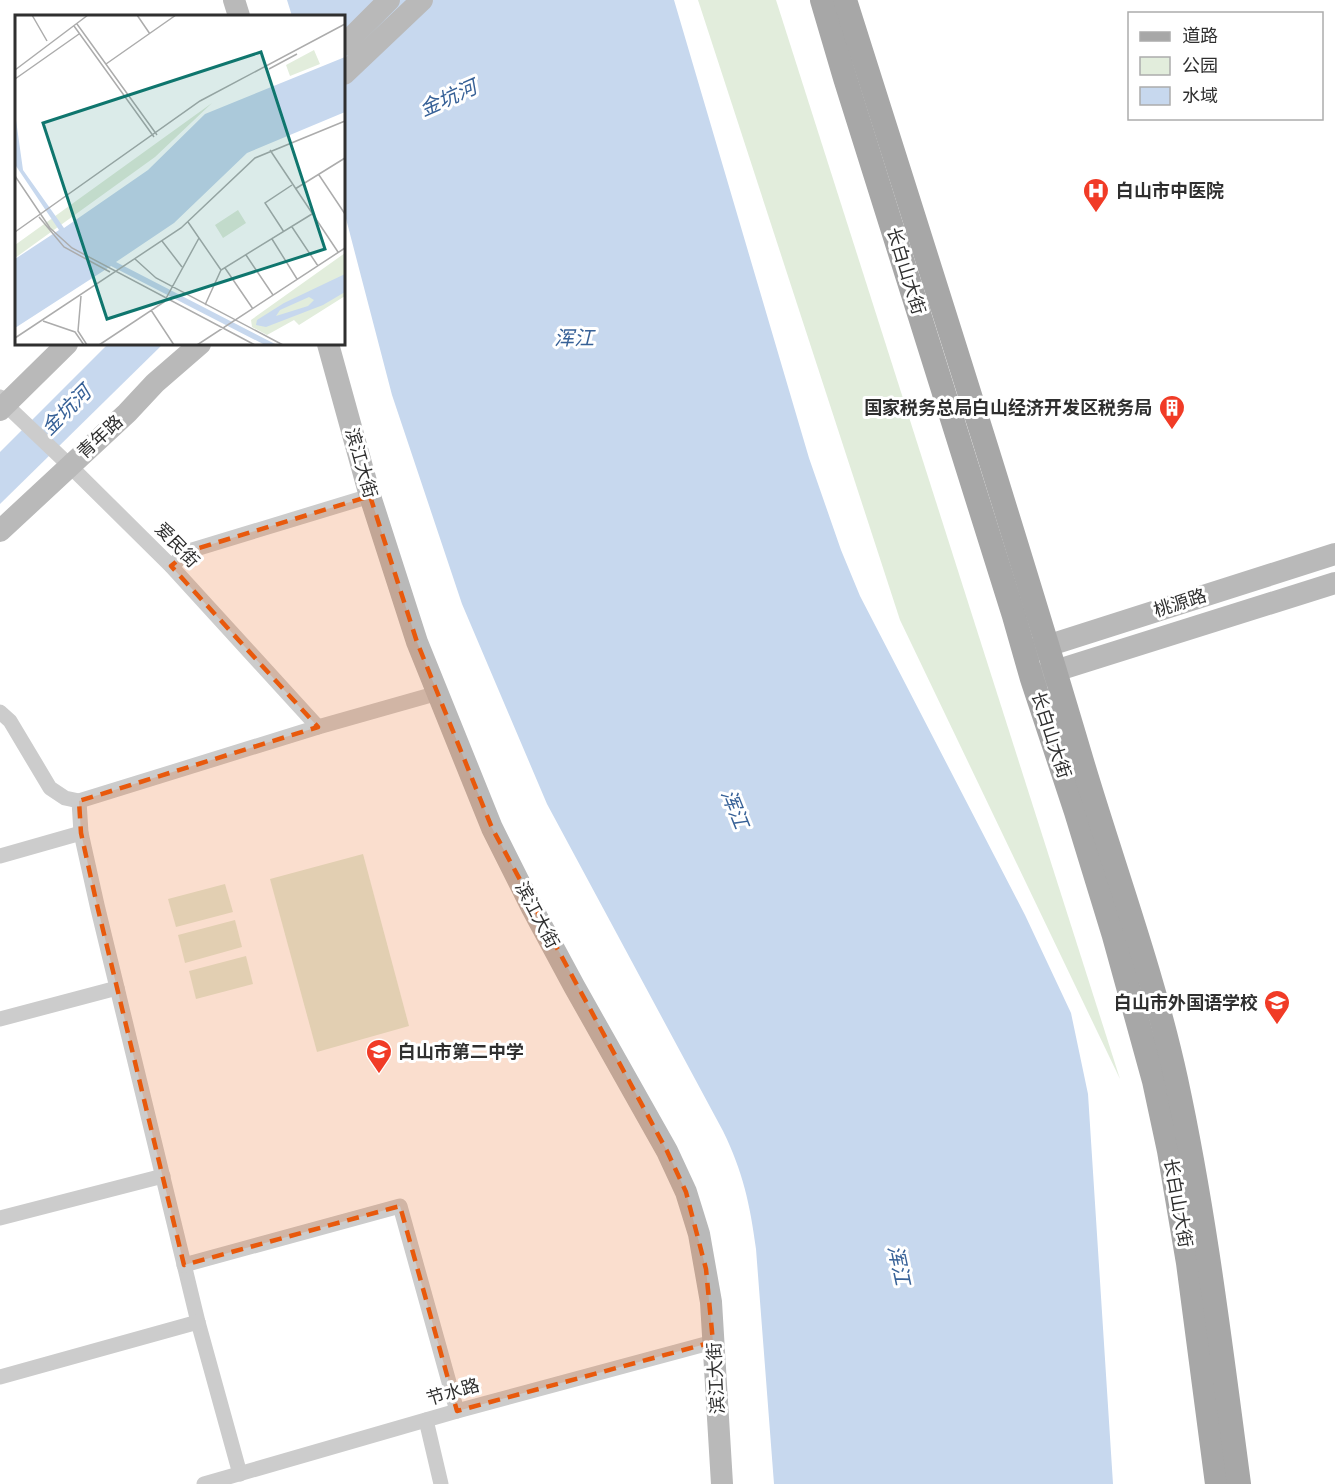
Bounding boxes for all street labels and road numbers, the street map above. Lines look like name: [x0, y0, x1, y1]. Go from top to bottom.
street label: 长白山大街: [883, 225, 929, 317]
street label: 青年路: [73, 411, 127, 463]
street label: 滨江大街: [341, 426, 381, 500]
street label: 爱民街: [151, 519, 203, 571]
street label: 桃源路: [1151, 585, 1209, 621]
street label: 长白山大街: [1028, 689, 1074, 781]
street label: 滨江大街: [511, 879, 563, 951]
street label: 长白山大街: [1160, 1157, 1196, 1249]
street label: 滨江大街: [704, 1342, 728, 1414]
street label: 节水路: [424, 1375, 482, 1409]

